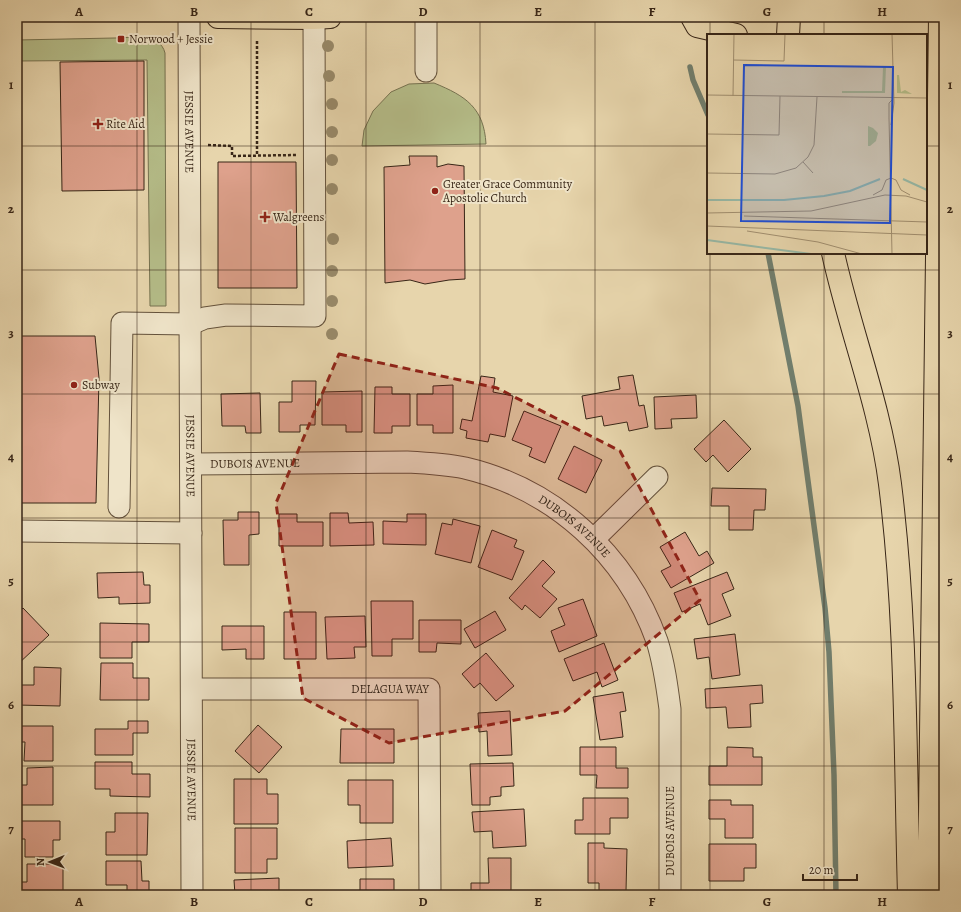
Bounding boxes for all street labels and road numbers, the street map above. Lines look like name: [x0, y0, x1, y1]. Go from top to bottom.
street label: JESSIE AVENUE: [181, 91, 198, 173]
street label: JESSIE AVENUE: [182, 415, 199, 497]
street label: DUBOIS AVENUE: [210, 455, 300, 472]
street label: DUBOIS AVENUE: [535, 491, 614, 561]
street label: DELAGUA WAY: [351, 681, 430, 697]
street label: JESSIE AVENUE: [183, 739, 200, 821]
street label: DUBOIS AVENUE: [662, 786, 678, 876]

